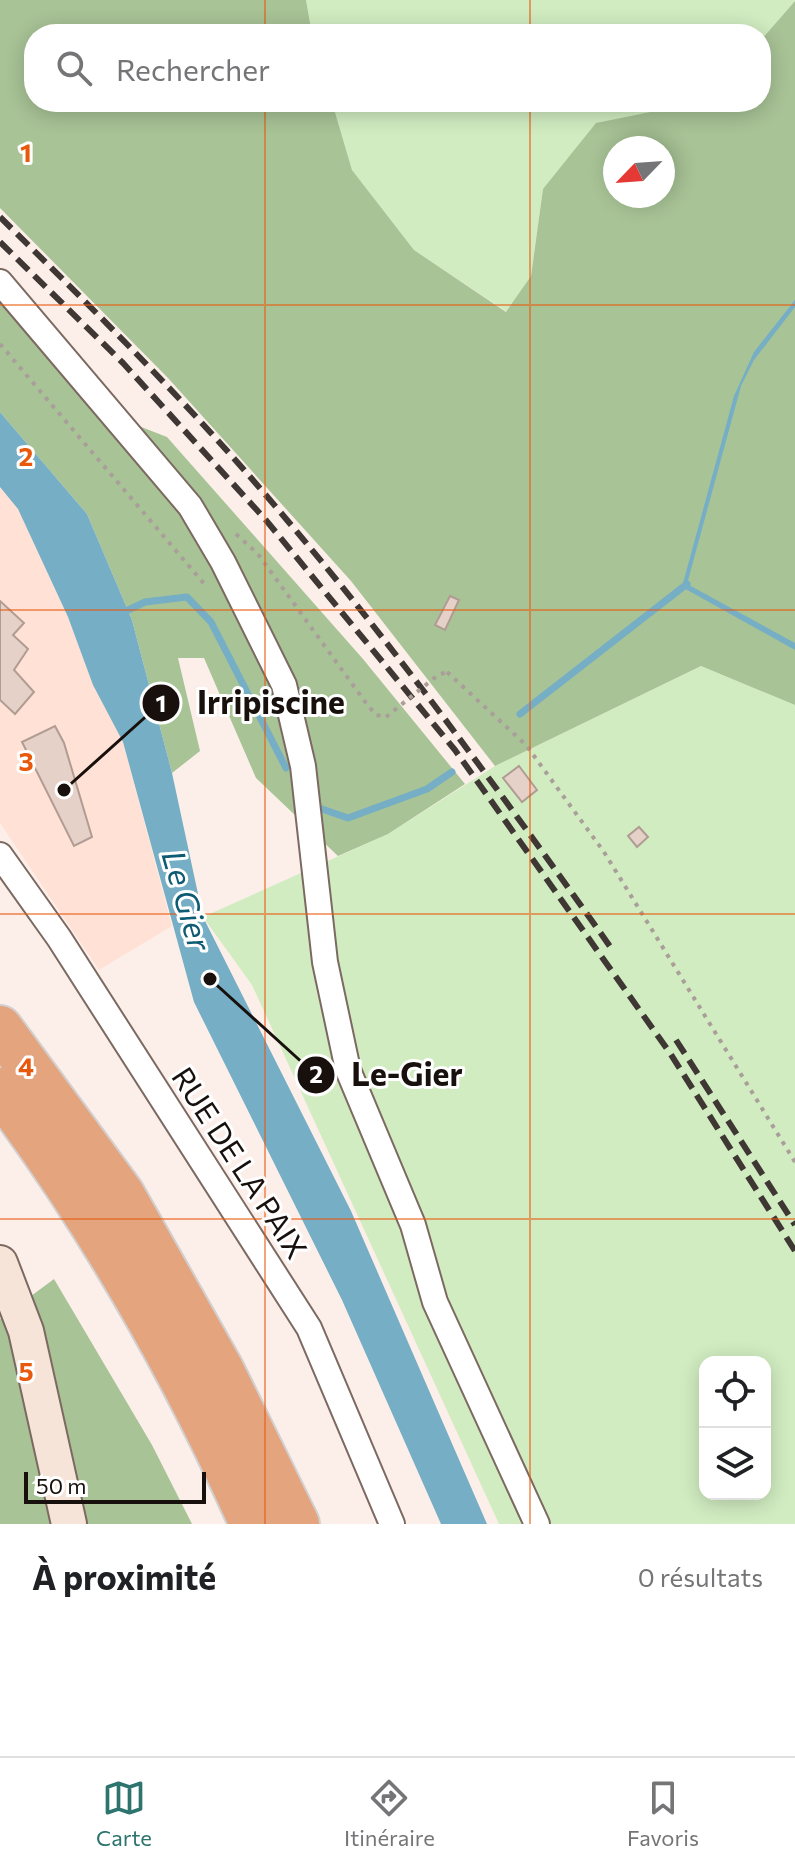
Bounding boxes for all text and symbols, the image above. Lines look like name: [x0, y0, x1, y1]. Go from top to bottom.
search box: [24, 24, 771, 112]
icon: search: [52, 46, 96, 90]
text: Rechercher: [116, 50, 270, 87]
text: 1: [20, 136, 32, 167]
north arrow: [603, 136, 675, 208]
text: 2: [19, 440, 33, 471]
callout: Irripiscine: [141, 675, 361, 731]
text: Irripiscine: [197, 681, 345, 721]
text: 1: [156, 688, 166, 717]
text: 3: [18, 745, 34, 776]
water label: Le Gier: [155, 845, 222, 956]
callout: Le-Gier: [296, 1047, 479, 1103]
text: 4: [18, 1050, 34, 1081]
text: Le-Gier: [351, 1053, 463, 1093]
street label: RUE DE LA PAIX: [165, 1059, 317, 1265]
text: 2: [309, 1059, 323, 1088]
text: 5: [18, 1355, 34, 1386]
map controls: [699, 1356, 771, 1500]
button: locate: [699, 1356, 771, 1428]
button: layers: [699, 1428, 771, 1500]
scale bar: [24, 1468, 206, 1504]
text: 50 m: [36, 1472, 86, 1499]
text: À proximité: [32, 1555, 216, 1597]
text: 0 résultats: [638, 1561, 763, 1592]
tab: Carte: [96, 1776, 152, 1851]
tab: Itinéraire: [344, 1776, 435, 1851]
tab: Favoris: [627, 1776, 699, 1851]

